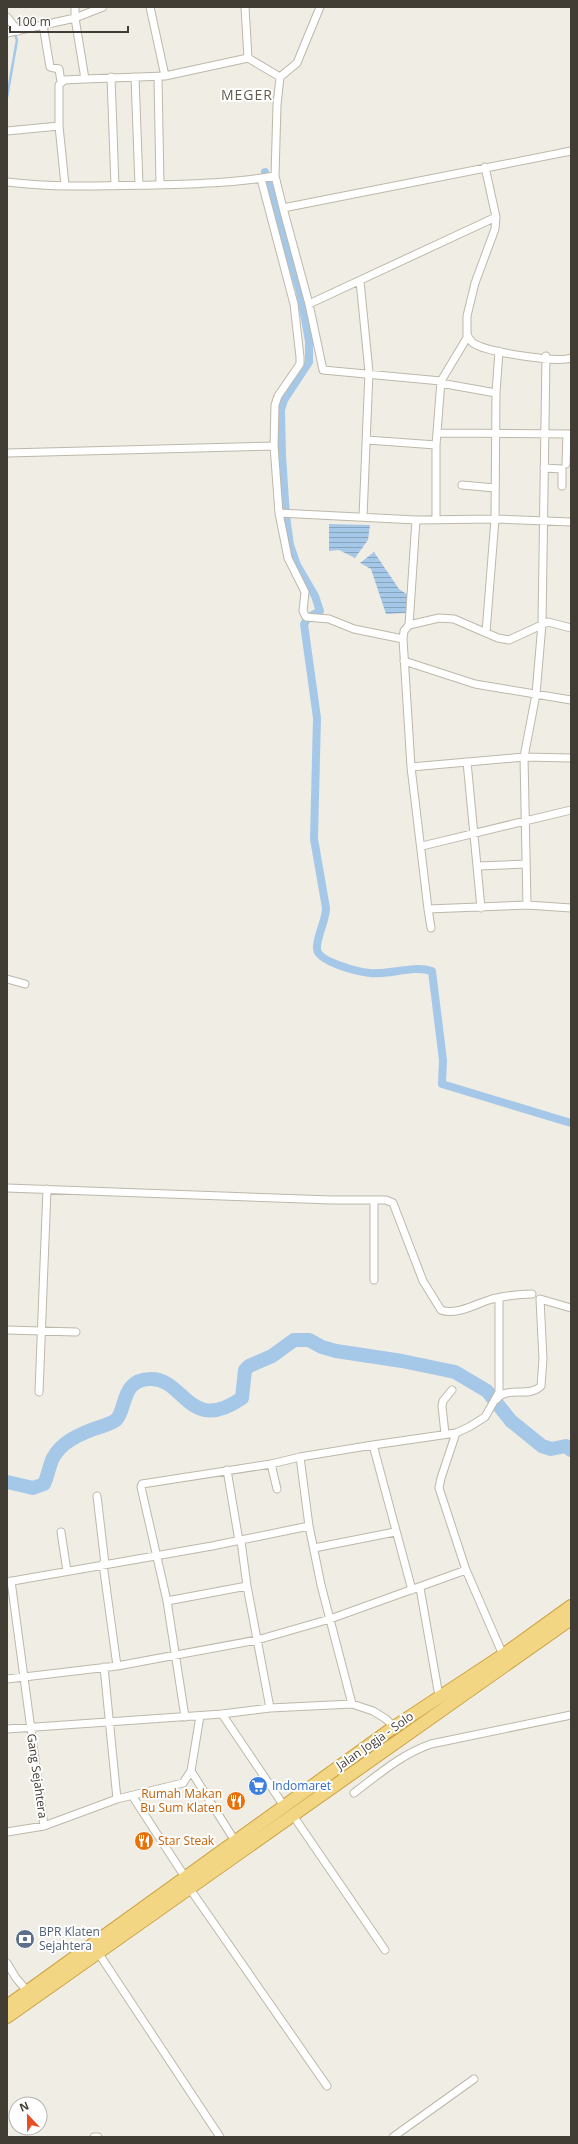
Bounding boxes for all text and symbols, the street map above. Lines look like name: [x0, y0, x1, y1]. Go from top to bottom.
scale bar: [10, 8, 128, 34]
text: 100 m: [16, 13, 51, 30]
district label: MEGER: [221, 85, 273, 104]
street label: Jalan Jogja - Solo: [332, 1708, 417, 1774]
street label: Gang Sejahtera: [23, 1732, 52, 1819]
supermarket icon: Indomaret: [247, 1775, 269, 1797]
place label: Indomaret: [272, 1777, 331, 1794]
place label: Rumah Makan Bu Sum Klaten: [140, 1785, 222, 1816]
restaurant icon: Rumah Makan Bu Sum Klaten: [225, 1790, 247, 1812]
restaurant icon: Star Steak: [133, 1830, 155, 1852]
place label: Star Steak: [158, 1832, 215, 1849]
place label: BPR Klaten Sejahtera: [39, 1923, 100, 1954]
bank icon: BPR Klaten Sejahtera: [14, 1928, 36, 1950]
north arrow: [8, 2096, 48, 2136]
text: N: [17, 2098, 31, 2115]

